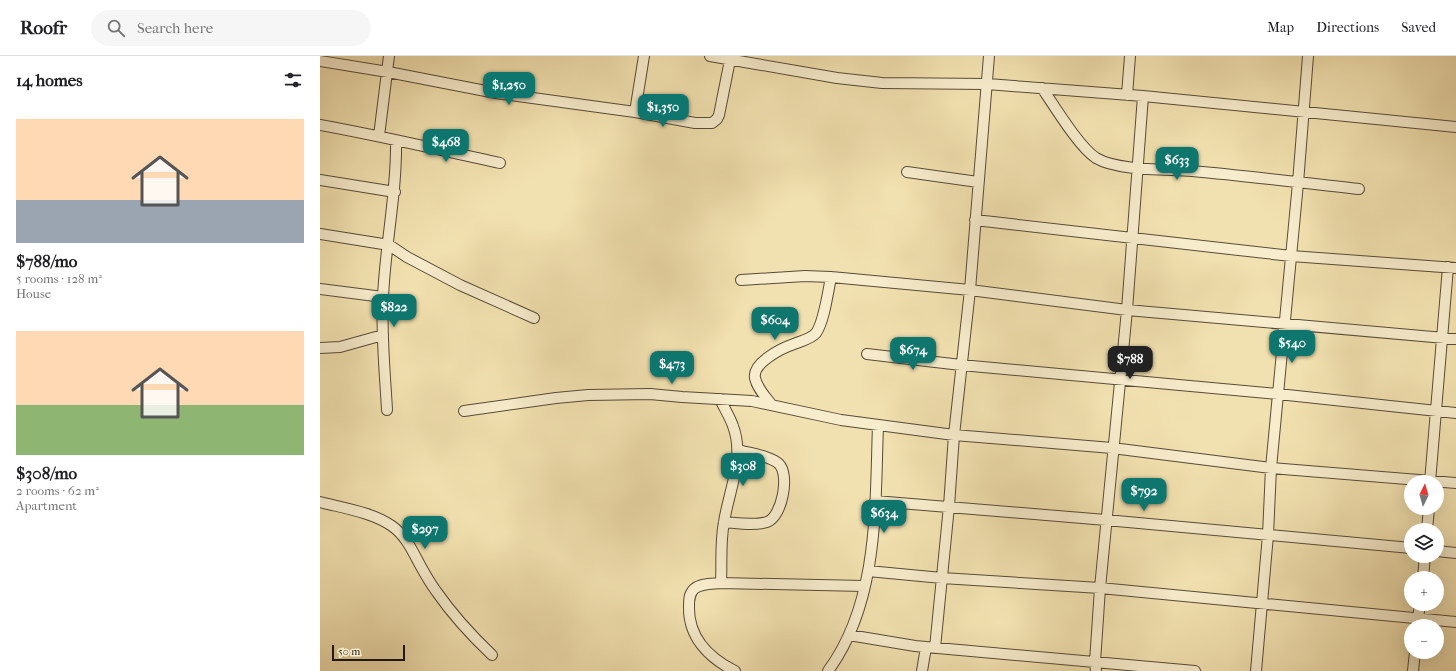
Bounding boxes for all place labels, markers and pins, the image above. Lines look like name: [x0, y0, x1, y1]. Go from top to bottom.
pin: $1,250: [476, 72, 542, 106]
pin: $1,350: [630, 94, 696, 128]
pin: $468: [422, 129, 470, 163]
pin: $633: [1153, 147, 1201, 181]
pin: $822: [370, 294, 418, 328]
pin: $604: [751, 307, 799, 341]
pin: $540: [1268, 330, 1316, 364]
pin: $674: [889, 337, 937, 371]
pin: $788: [1106, 346, 1154, 380]
pin: $473: [648, 351, 696, 385]
pin: $308: [719, 453, 767, 487]
pin: $792: [1120, 478, 1168, 512]
pin: $634: [860, 500, 908, 534]
pin: $297: [401, 516, 449, 550]

